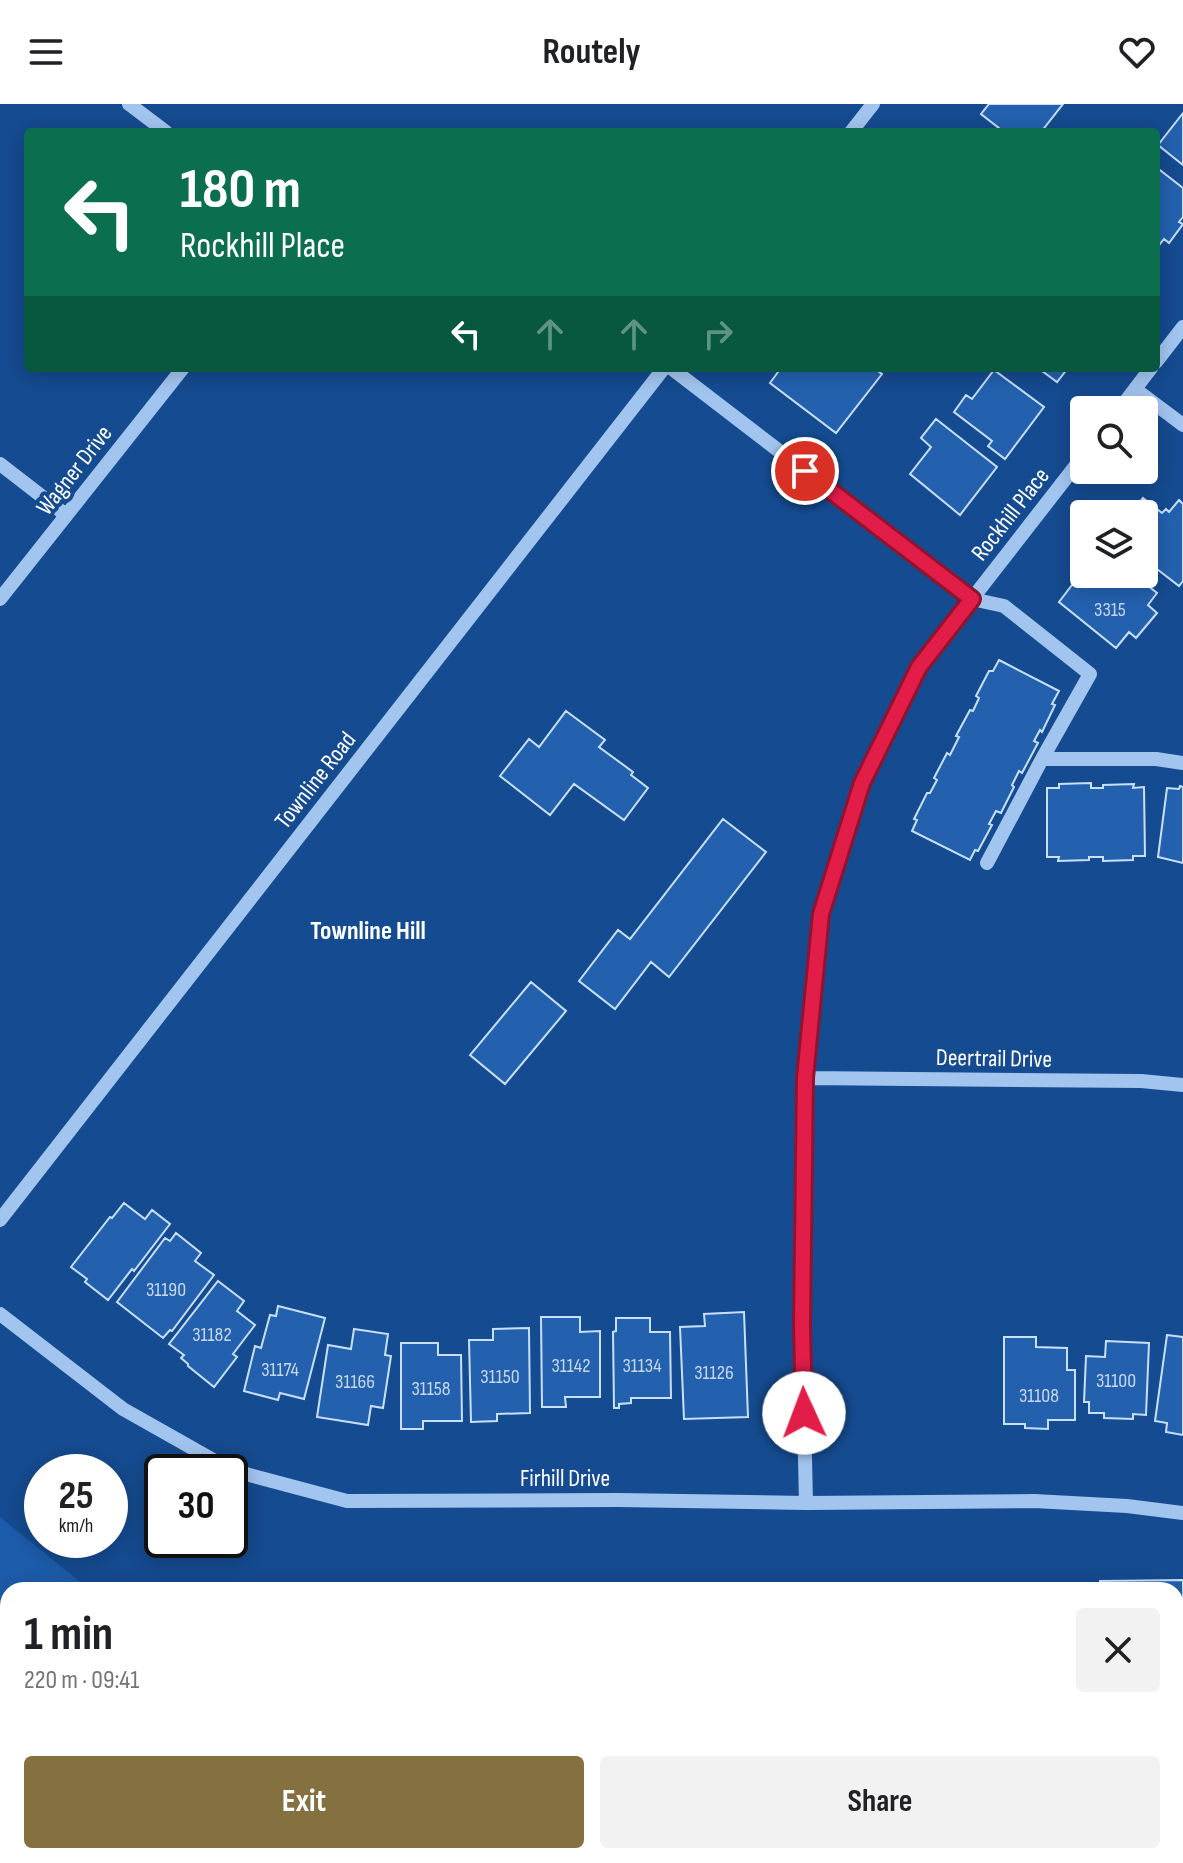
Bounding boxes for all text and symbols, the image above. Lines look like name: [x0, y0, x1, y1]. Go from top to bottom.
icon: menu: [24, 30, 68, 74]
icon: heart: [1115, 30, 1159, 74]
text: Routely: [542, 31, 641, 74]
text: 180 m: [180, 157, 301, 224]
icon: left: [48, 160, 152, 264]
text: Rockhill Place: [180, 225, 345, 268]
icon: left: [444, 312, 488, 356]
icon: ahead: [528, 312, 572, 356]
icon: ahead: [612, 312, 656, 356]
icon: right: [696, 312, 740, 356]
map controls: [1070, 396, 1158, 588]
button: search: [1070, 396, 1158, 484]
street label: Wagner Drive: [30, 419, 119, 521]
pin: [771, 437, 839, 505]
icon: arrive: [783, 449, 827, 493]
street label: Rockhill Place: [965, 462, 1056, 567]
button: layers: [1070, 500, 1158, 588]
house number: 3315: [1094, 598, 1126, 622]
street label: Townline Road: [269, 726, 362, 835]
district label: Townline Hill: [310, 916, 426, 947]
street label: Deertrail Drive: [936, 1043, 1052, 1074]
house number: 31190: [146, 1278, 186, 1302]
house number: 31182: [192, 1323, 232, 1347]
house number: 31142: [551, 1354, 591, 1378]
house number: 31134: [622, 1354, 662, 1378]
house number: 31174: [261, 1358, 299, 1382]
house number: 31126: [694, 1361, 734, 1385]
house number: 31150: [480, 1365, 520, 1389]
house number: 31100: [1096, 1369, 1136, 1393]
house number: 31166: [335, 1370, 375, 1394]
position arrow: [762, 1371, 846, 1455]
house number: 31158: [411, 1377, 451, 1401]
house number: 31108: [1019, 1384, 1059, 1408]
speed limit sign: 30: [144, 1454, 248, 1558]
street label: Firhill Drive: [520, 1464, 610, 1493]
text: 25: [58, 1472, 94, 1520]
text: km/h: [59, 1514, 93, 1538]
text: 1 min: [24, 1606, 113, 1663]
button: close: [1076, 1608, 1160, 1692]
text: 220 m · 09:41: [24, 1665, 139, 1696]
button: Exit: [24, 1756, 584, 1848]
button: Share: [600, 1756, 1160, 1848]

